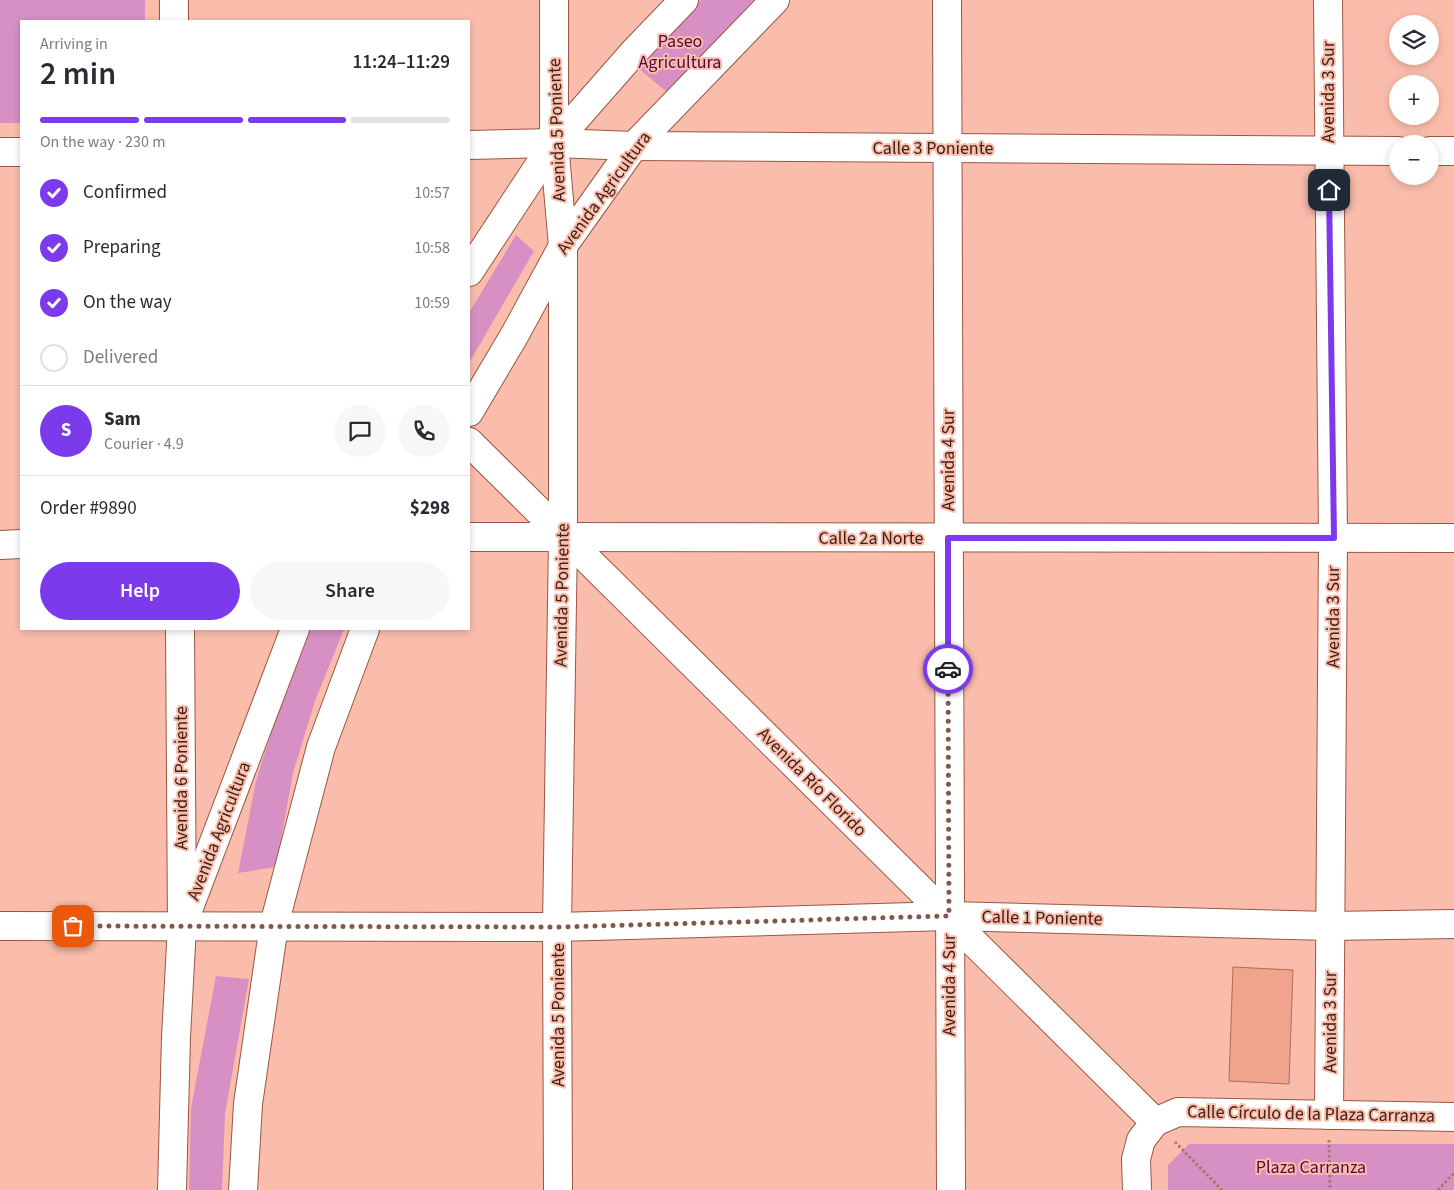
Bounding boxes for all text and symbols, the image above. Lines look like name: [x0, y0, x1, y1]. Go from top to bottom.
map controls: [1389, 15, 1439, 185]
button: layers: [1389, 15, 1439, 65]
park label: Paseo Agricultura: [639, 29, 721, 75]
text: Arriving in: [40, 33, 108, 55]
street label: Avenida 3 Sur: [1316, 40, 1341, 143]
text: 11:24–11:29: [352, 49, 450, 76]
text: 2 min: [40, 51, 116, 97]
street label: Avenida 5 Poniente: [542, 58, 572, 202]
button: +: [1389, 75, 1439, 125]
street label: Avenida Agricultura: [551, 126, 657, 260]
text: On the way · 230 m: [40, 131, 165, 153]
button: −: [1389, 135, 1439, 185]
street label: Calle 3 Poniente: [873, 136, 994, 161]
pin: [1308, 169, 1350, 211]
icon: home: [1315, 176, 1343, 204]
icon: check: [40, 179, 68, 207]
text: Confirmed: [83, 179, 167, 206]
text: 10:57: [414, 182, 450, 204]
icon: check: [40, 234, 68, 262]
text: Preparing: [83, 234, 161, 261]
text: 10:58: [414, 237, 450, 259]
icon: check: [40, 289, 68, 317]
text: On the way: [83, 289, 172, 316]
text: 10:59: [414, 292, 450, 314]
text: Delivered: [83, 344, 158, 371]
button: chat: [334, 405, 386, 457]
button: phone: [398, 405, 450, 457]
text: Sam: [104, 406, 141, 433]
street label: Avenida 4 Sur: [936, 408, 961, 511]
text: S: [61, 417, 71, 444]
text: Courier · 4.9: [104, 433, 184, 455]
text: Order #9890: [40, 495, 137, 522]
text: $298: [410, 495, 450, 522]
street label: Avenida 5 Poniente: [548, 523, 576, 667]
street label: Calle 2a Norte: [818, 526, 924, 551]
button: Help: [40, 562, 240, 620]
button: Share: [250, 562, 450, 620]
street label: Avenida 3 Sur: [1321, 565, 1346, 668]
courier: [923, 644, 973, 694]
icon: car: [934, 655, 962, 683]
street label: Avenida 6 Poniente: [169, 706, 194, 850]
street label: Avenida Río Florido: [752, 722, 872, 842]
street label: Avenida Agricultura: [181, 758, 257, 904]
street label: Calle 1 Poniente: [981, 904, 1103, 932]
pin: [52, 905, 94, 947]
icon: bag: [59, 912, 87, 940]
street label: Avenida 4 Sur: [937, 933, 962, 1036]
street label: Avenida 5 Poniente: [546, 943, 571, 1087]
street label: Avenida 3 Sur: [1318, 970, 1343, 1073]
street label: Calle Círculo de la Plaza Carranza: [1187, 1099, 1435, 1129]
park label: Plaza Carranza: [1256, 1155, 1366, 1180]

